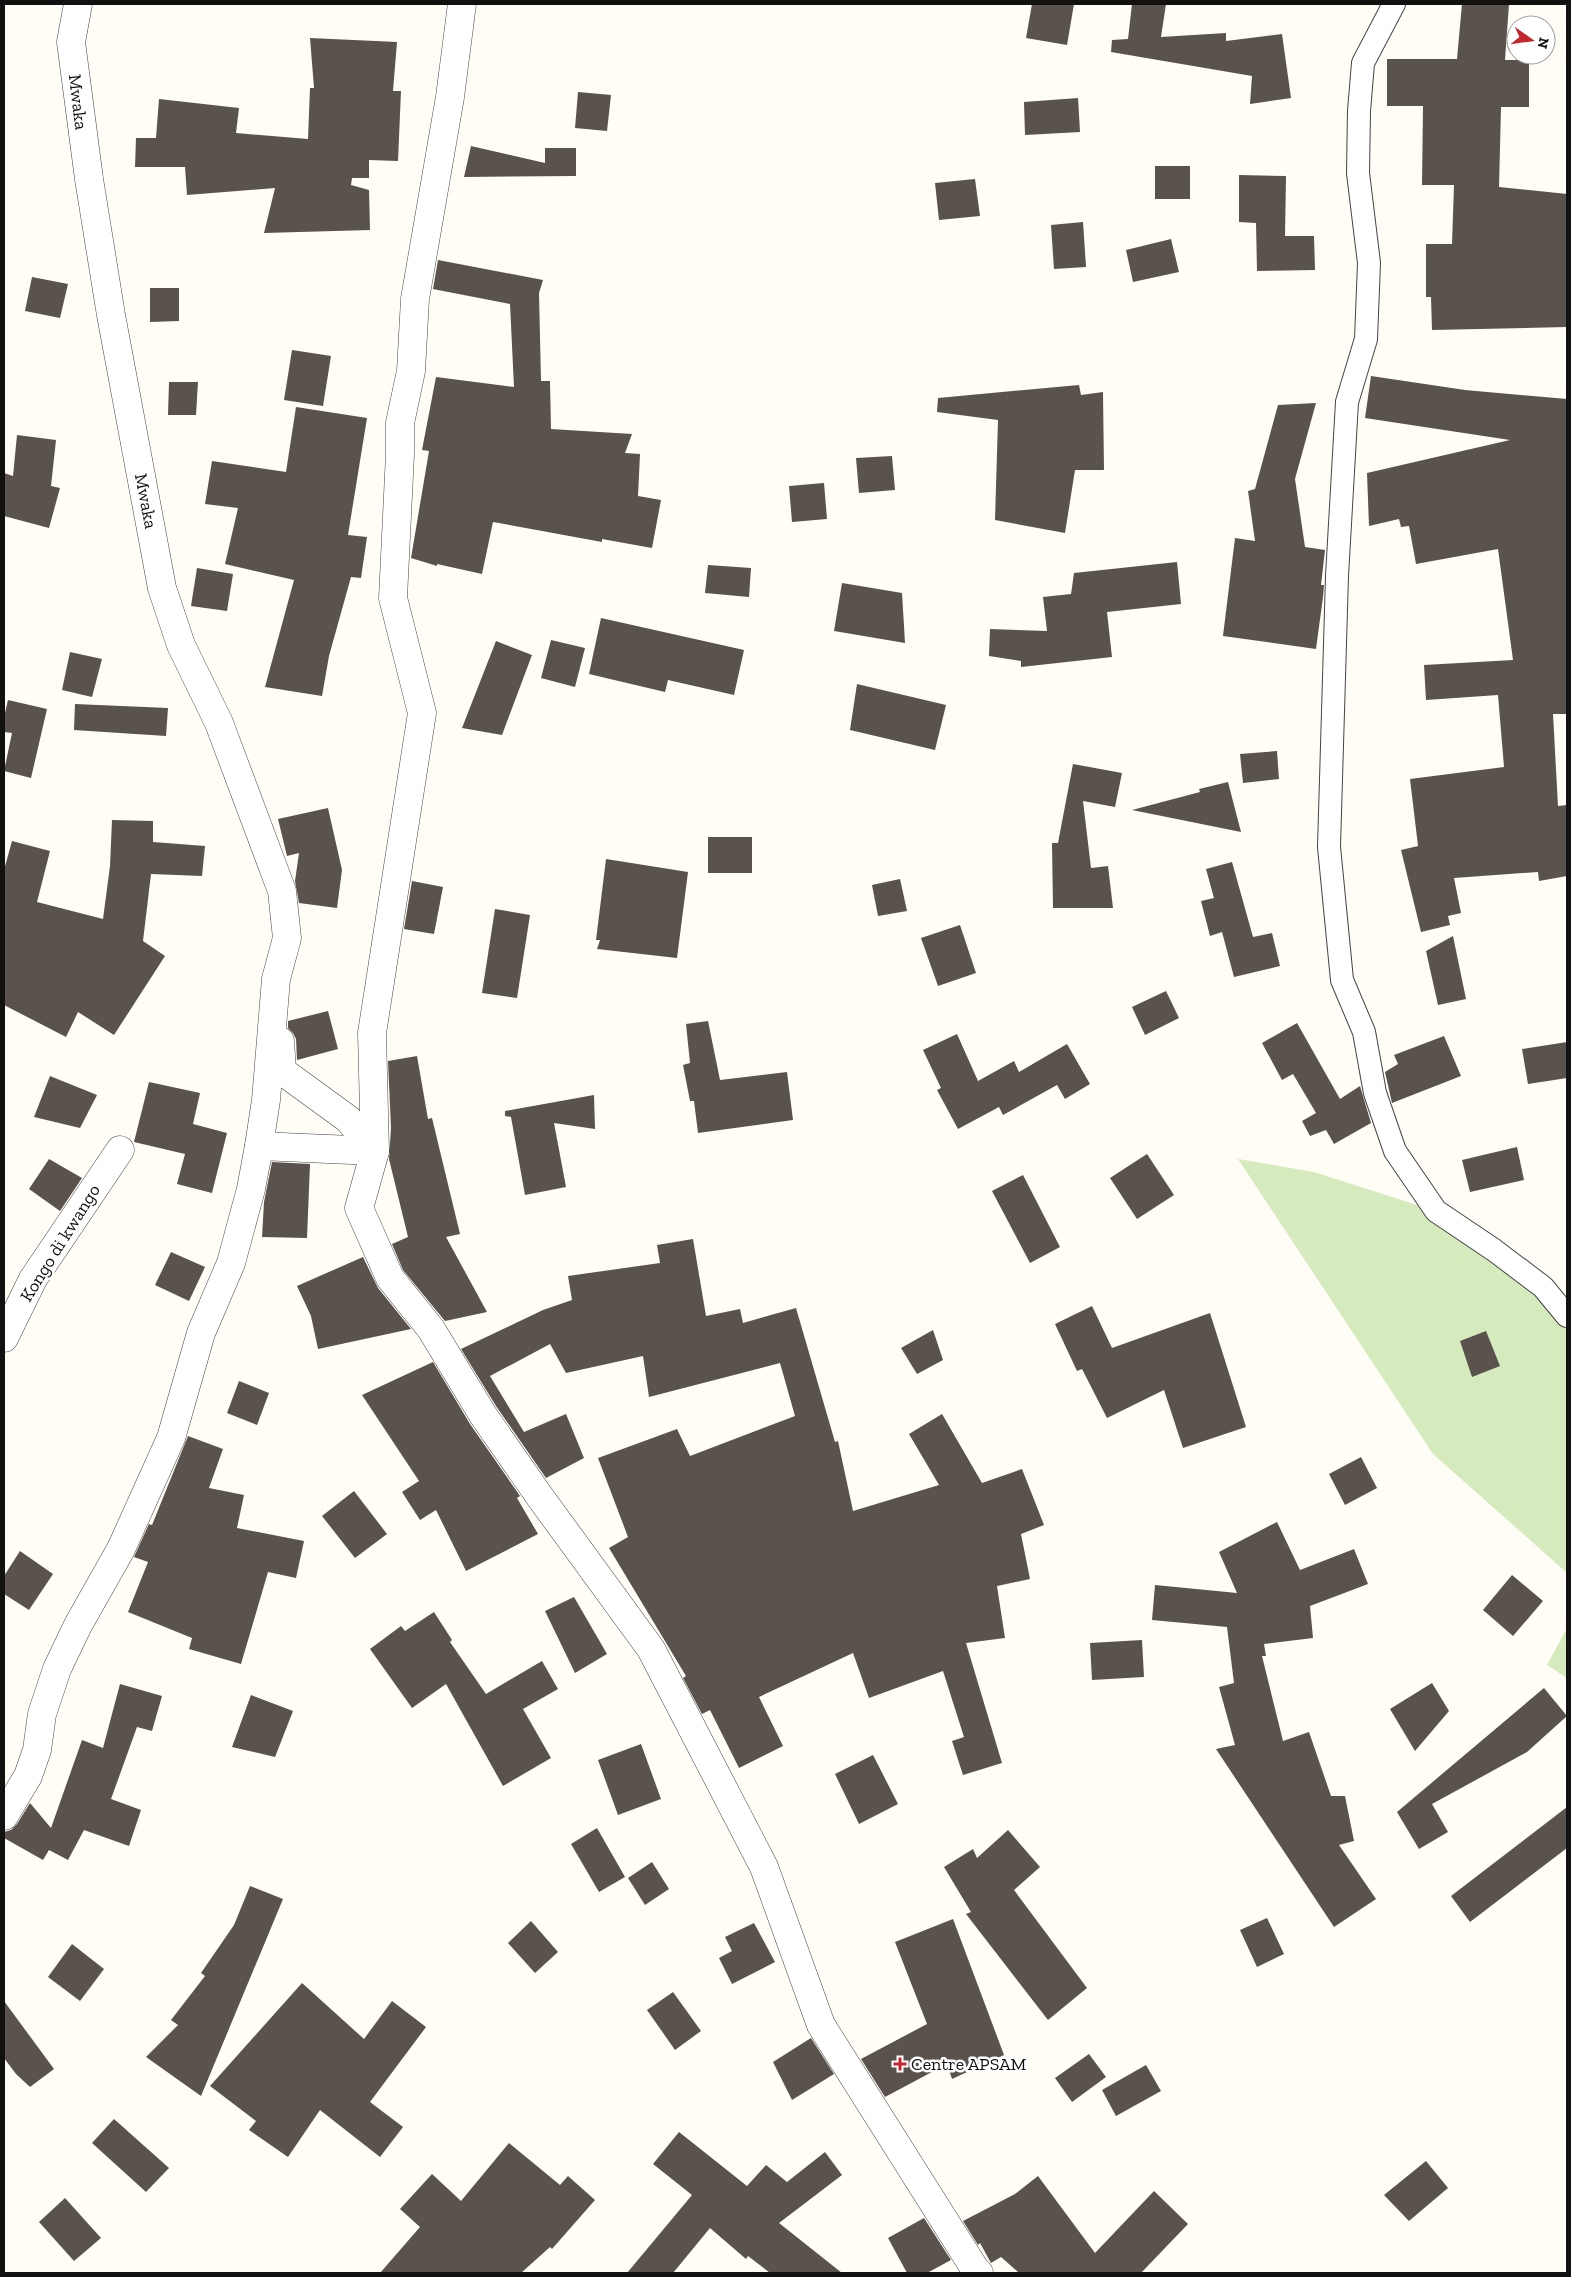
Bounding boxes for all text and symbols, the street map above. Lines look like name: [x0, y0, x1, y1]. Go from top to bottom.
north arrow: [1506, 15, 1556, 65]
text: N: [1534, 36, 1553, 51]
street label: Mwaka: [64, 73, 92, 131]
street label: Mwaka: [130, 471, 162, 531]
street label: Kongo di kwango: [15, 1180, 105, 1306]
place label: Centre APSAM: [911, 2053, 1027, 2075]
marker: Centre APSAM: [893, 2057, 907, 2071]

